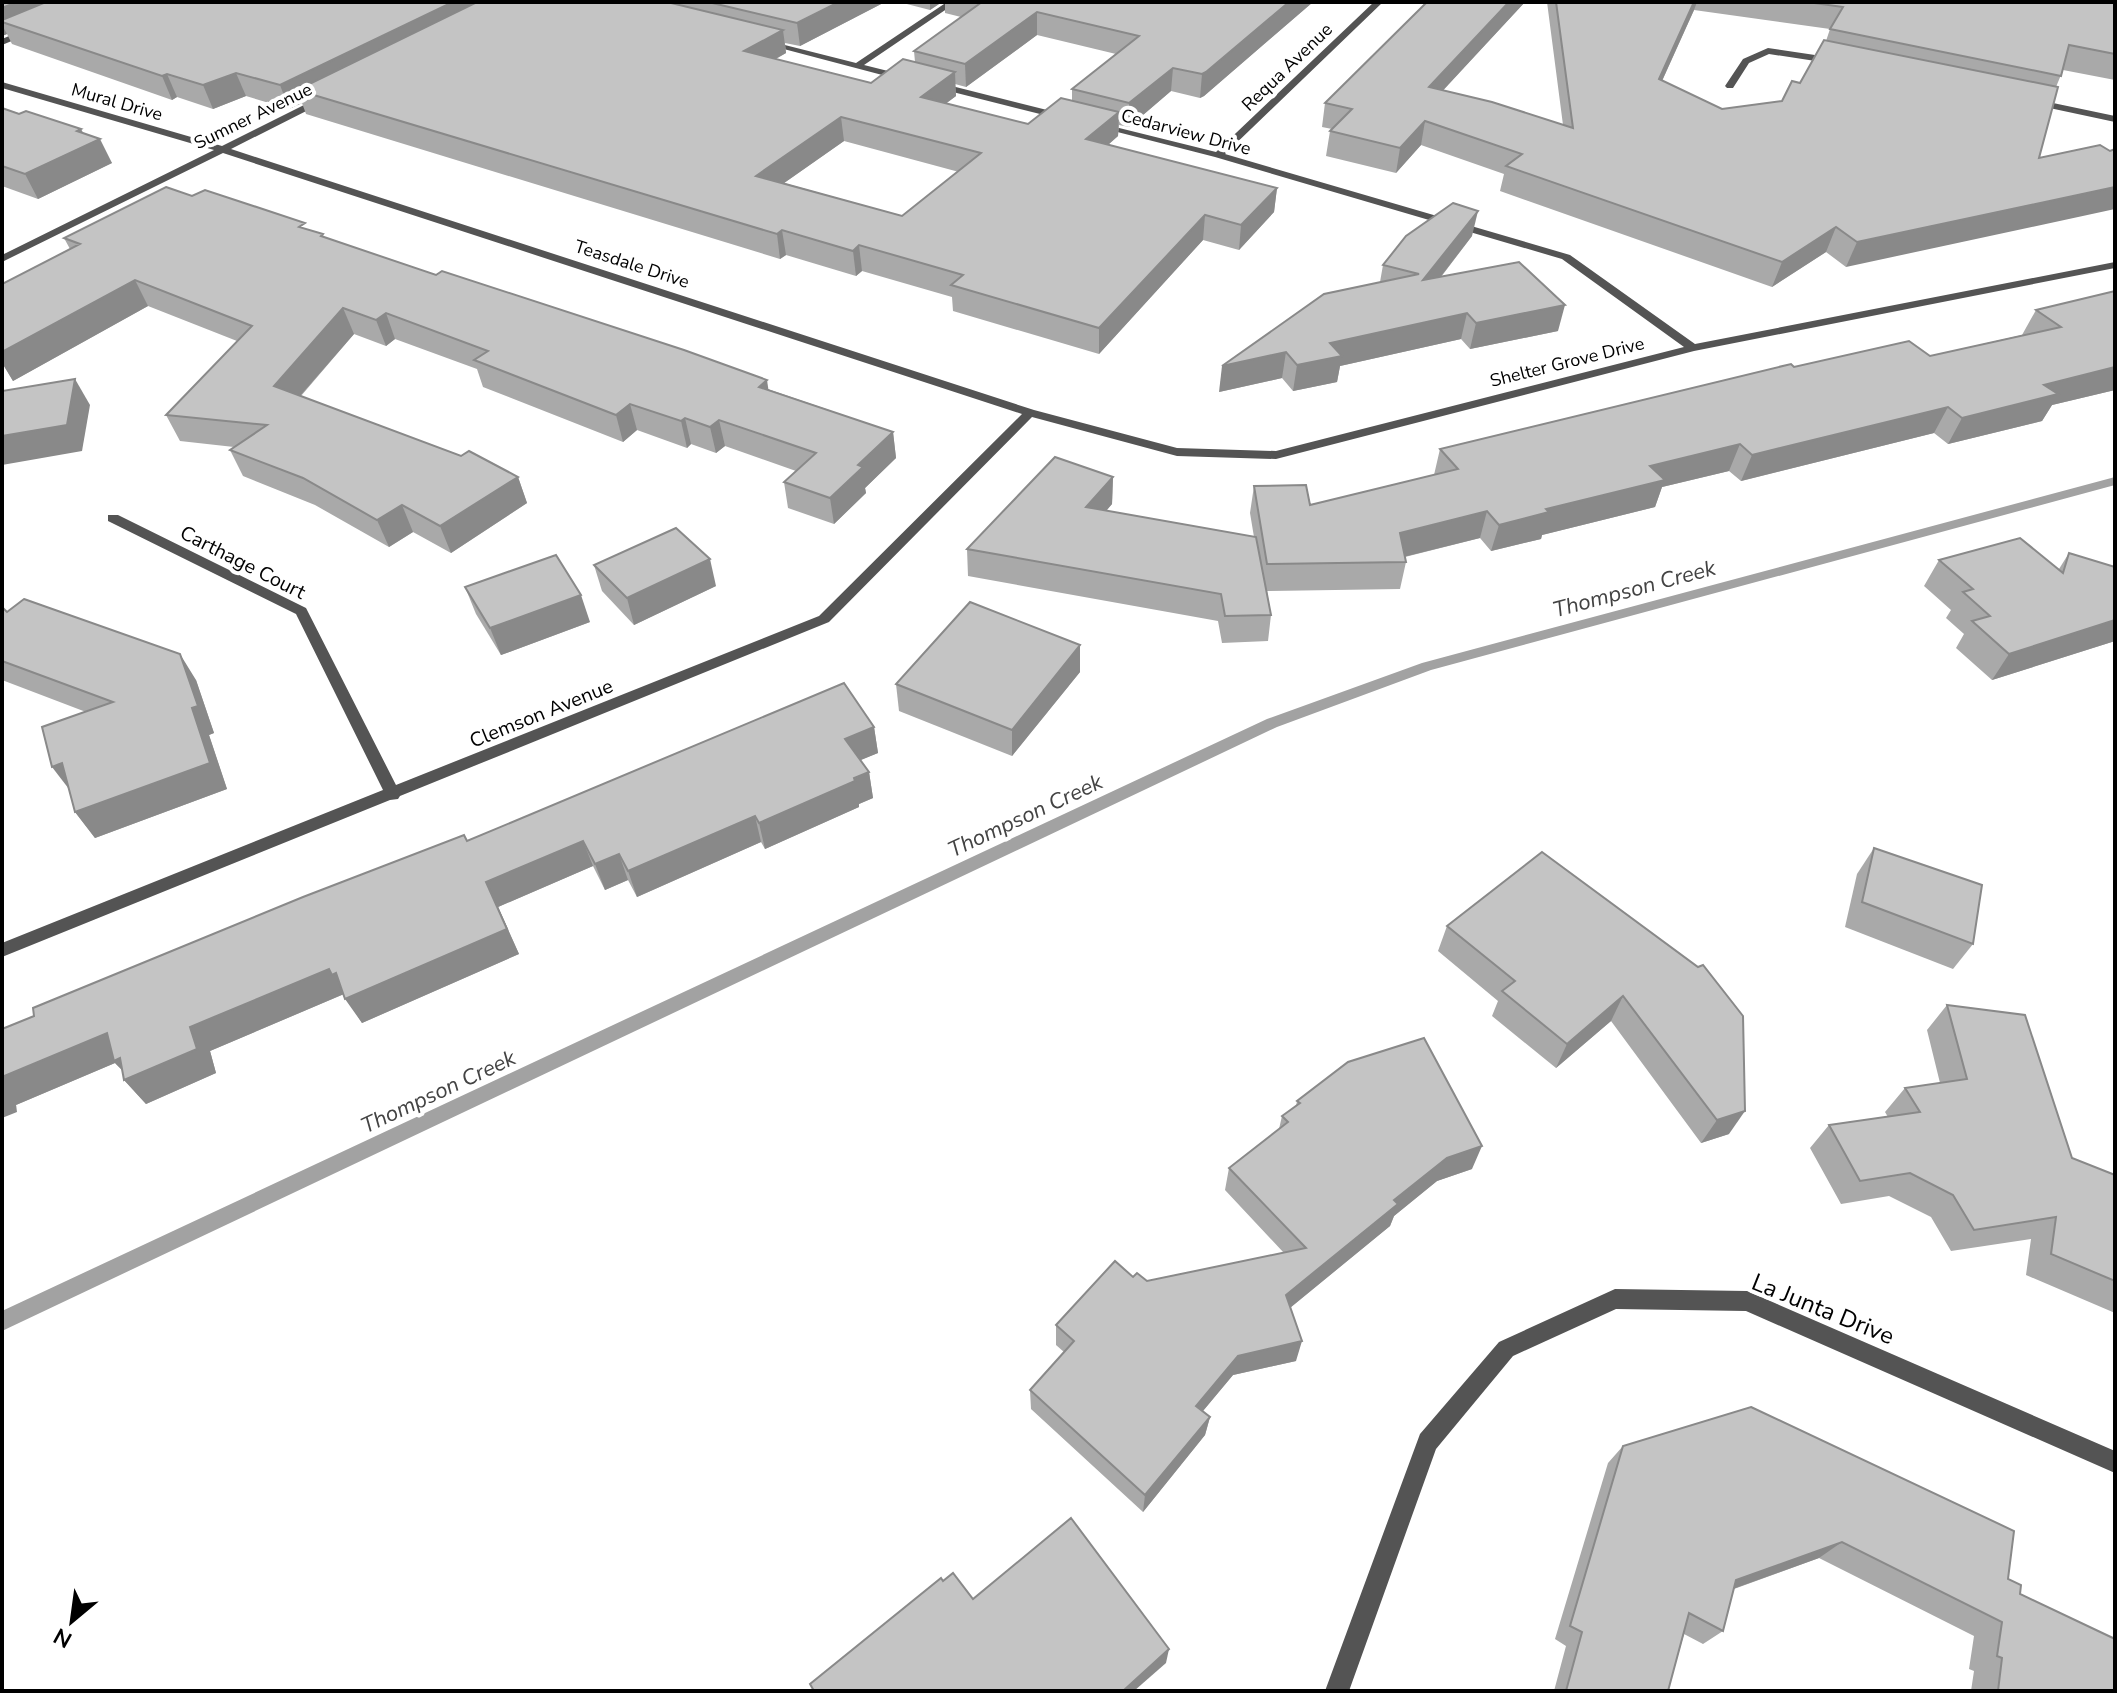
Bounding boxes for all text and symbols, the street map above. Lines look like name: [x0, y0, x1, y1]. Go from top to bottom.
street label: Requa Avenue: [1236, 18, 1338, 116]
street label: Sumner Avenue: [190, 77, 316, 155]
street label: Mural Drive: [68, 78, 166, 126]
street label: Cedarview Drive: [1118, 103, 1254, 161]
street label: Teasdale Drive: [572, 234, 692, 294]
street label: Shelter Grove Drive: [1487, 331, 1647, 393]
street label: Carthage Court: [175, 519, 311, 606]
water label: Thompson Creek: [1549, 553, 1720, 625]
street label: Clemson Avenue: [465, 672, 617, 755]
water label: Thompson Creek: [943, 766, 1109, 865]
water label: Thompson Creek: [356, 1042, 522, 1141]
street label: La Junta Drive: [1747, 1266, 1899, 1352]
north arrow: [32, 1581, 112, 1661]
text: N: [48, 1621, 77, 1655]

